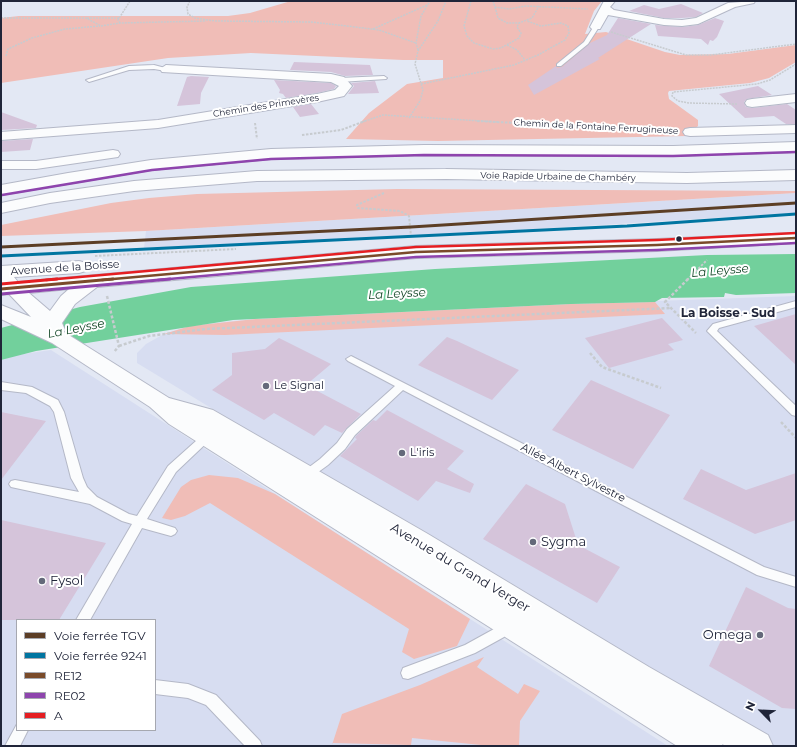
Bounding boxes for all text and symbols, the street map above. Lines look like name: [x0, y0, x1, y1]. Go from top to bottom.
street label: Chemin des Primevères: [212, 92, 320, 120]
street label: Chemin de la Fontaine Ferrugineuse: [513, 117, 679, 137]
street label: Voie Rapide Urbaine de Chambéry: [480, 170, 636, 184]
unlabelled marker: [674, 234, 684, 244]
street label: Avenue de la Boisse: [10, 258, 120, 278]
water label: La Leysse: [691, 261, 749, 281]
water label: La Leysse: [368, 285, 426, 303]
district label: La Boisse - Sud: [681, 306, 775, 320]
water label: La Leysse: [46, 316, 106, 342]
place label: Le Signal: [274, 379, 324, 393]
marker: Le Signal: [261, 381, 271, 391]
street label: Allée Albert Sylvestre: [518, 441, 628, 505]
place label: L'iris: [410, 446, 434, 460]
marker: L'iris: [397, 448, 407, 458]
street label: Avenue du Grand Verger: [387, 520, 533, 616]
place label: Sygma: [541, 534, 586, 550]
marker: Sygma: [528, 537, 538, 547]
place label: Fysol: [50, 573, 83, 589]
marker: Fysol: [37, 576, 47, 586]
legend: [16, 619, 156, 731]
place label: Omega: [703, 627, 752, 643]
text: Voie ferrée TGV: [54, 628, 146, 643]
marker: Omega: [755, 630, 765, 640]
text: Voie ferrée 9241: [54, 648, 147, 663]
text: RE12: [54, 668, 82, 683]
text: RE02: [54, 688, 85, 703]
north arrow: [741, 691, 781, 731]
text: N: [742, 699, 758, 713]
text: A: [54, 708, 63, 723]

